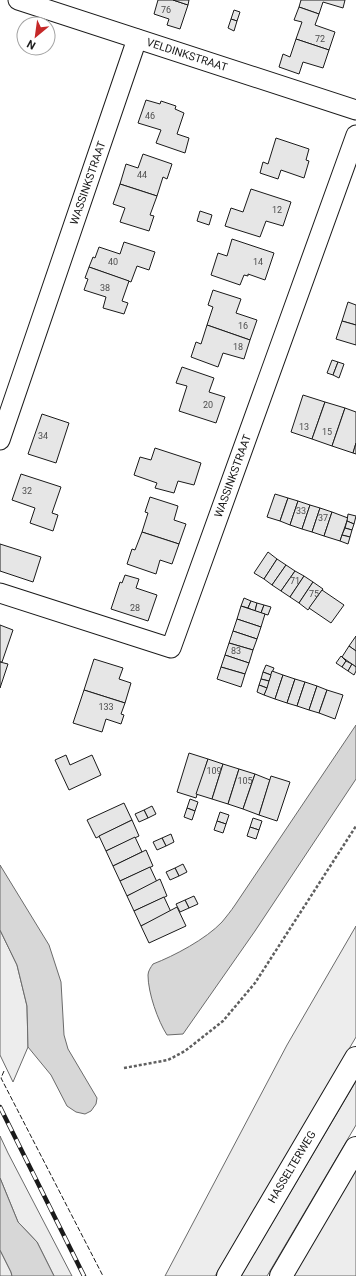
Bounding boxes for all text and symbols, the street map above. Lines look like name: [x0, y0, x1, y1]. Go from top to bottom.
house number: 76: [161, 5, 171, 15]
north arrow: [16, 16, 56, 56]
house number: 72: [315, 34, 325, 44]
street label: VELDINKSTRAAT: [145, 36, 229, 74]
text: N: [25, 37, 38, 52]
house number: 46: [145, 111, 155, 121]
street label: WASSINKSTRAAT: [68, 139, 109, 227]
house number: 44: [137, 170, 147, 180]
house number: 12: [272, 205, 282, 215]
house number: 40: [108, 257, 118, 267]
house number: 14: [253, 257, 263, 267]
house number: 38: [100, 283, 110, 293]
house number: 16: [238, 321, 248, 331]
house number: 18: [233, 342, 243, 352]
house number: 20: [203, 400, 213, 410]
house number: 13: [299, 422, 309, 432]
house number: 15: [322, 427, 332, 437]
house number: 34: [38, 431, 48, 441]
street label: WASSINKSTRAAT: [212, 432, 254, 519]
house number: 32: [22, 486, 32, 496]
house number: 33: [296, 506, 306, 516]
house number: 37: [318, 513, 328, 523]
house number: 71: [290, 576, 300, 586]
house number: 75: [309, 589, 319, 599]
house number: 28: [130, 603, 140, 613]
house number: 83: [231, 646, 241, 656]
house number: 133: [98, 702, 114, 712]
house number: 109: [206, 766, 222, 776]
house number: 105: [237, 776, 253, 786]
street label: HASSELTERWEG: [265, 1129, 319, 1205]

